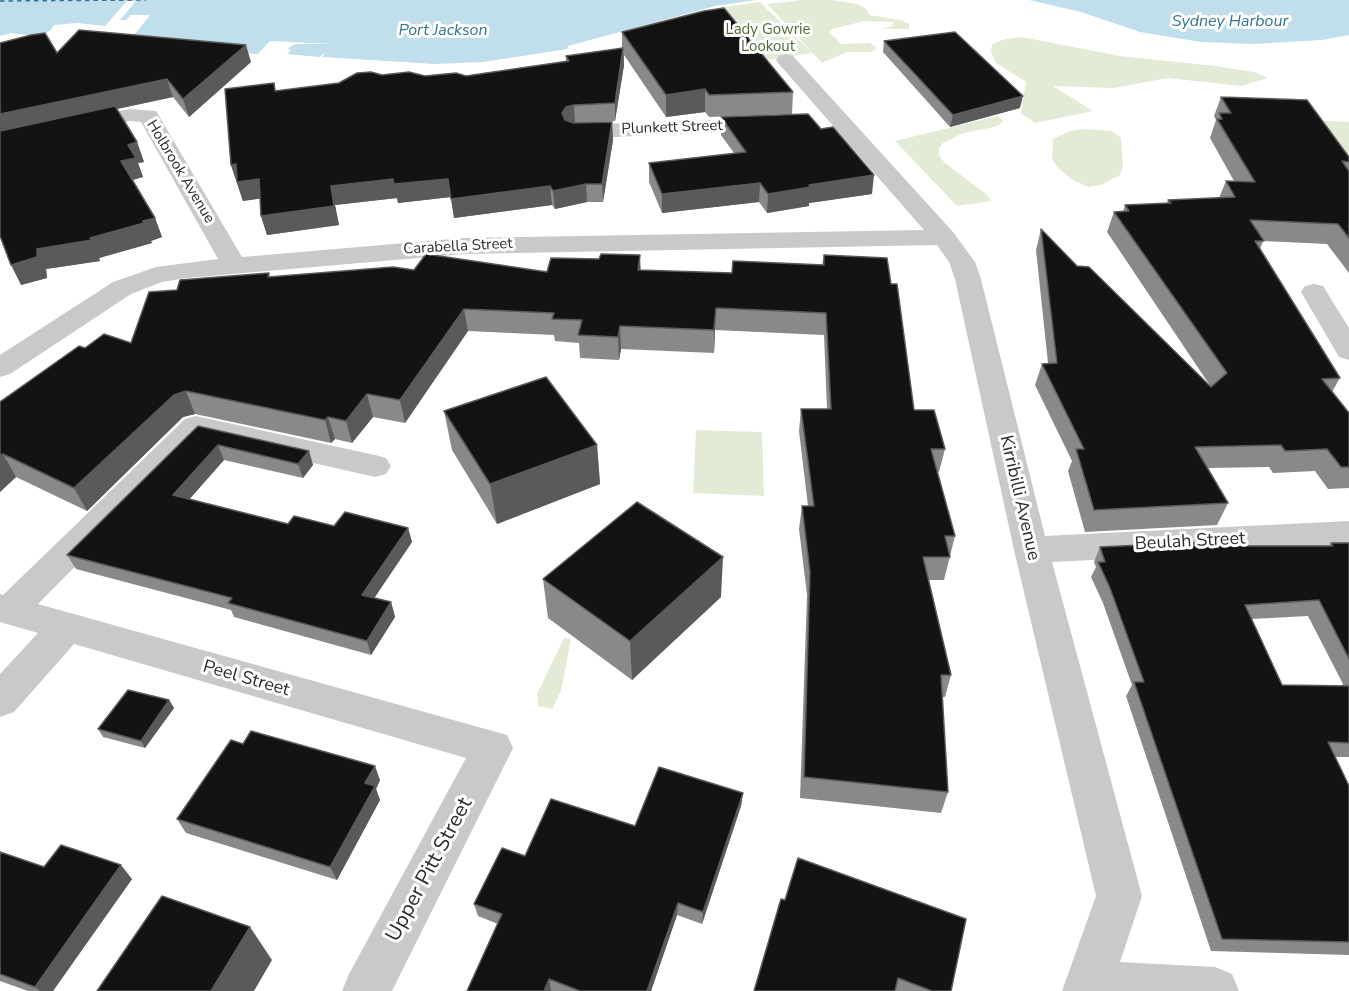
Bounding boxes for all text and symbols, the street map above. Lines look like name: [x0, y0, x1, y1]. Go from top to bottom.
water label: Sydney Harbour: [1172, 12, 1288, 32]
water label: Port Jackson: [398, 21, 488, 41]
park label: Lady Gowrie Lookout: [726, 21, 810, 56]
street label: Holbrook Avenue: [142, 117, 218, 227]
street label: Plunkett Street: [621, 117, 723, 139]
street label: Carabella Street: [403, 235, 513, 259]
street label: Kirribilli Avenue: [994, 433, 1044, 563]
street label: Beulah Street: [1134, 528, 1246, 556]
street label: Peel Street: [200, 656, 292, 702]
street label: Upper Pitt Street: [382, 794, 478, 946]

